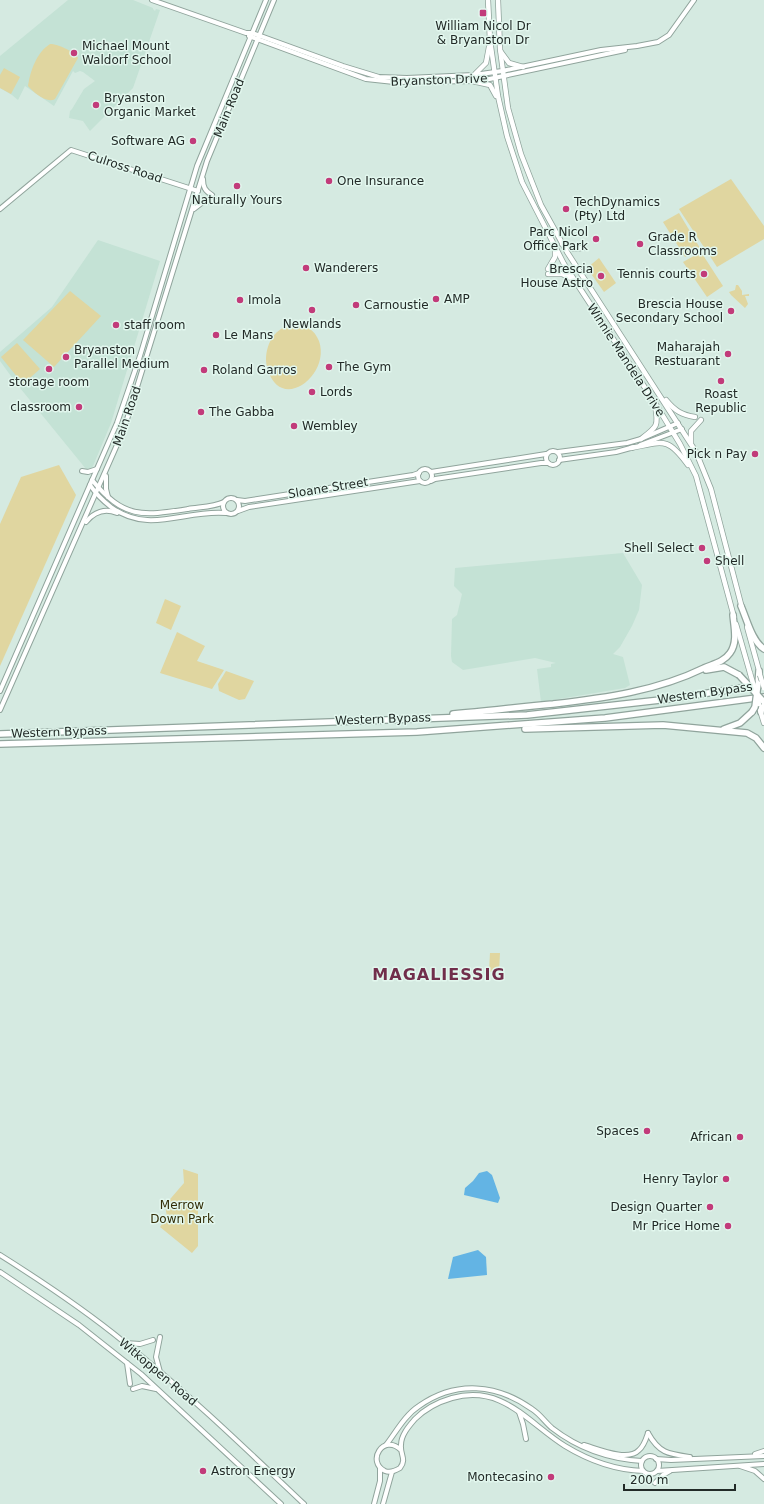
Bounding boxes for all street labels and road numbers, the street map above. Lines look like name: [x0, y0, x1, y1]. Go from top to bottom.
street label: Bryanston Drive: [390, 71, 488, 89]
street label: Main Road: [211, 76, 247, 140]
street label: Culross Road: [86, 148, 164, 186]
street label: Winnie Mandela Drive: [584, 301, 668, 419]
street label: Main Road: [110, 384, 144, 448]
street label: Sloane Street: [287, 475, 369, 501]
street label: Western Bypass: [657, 679, 753, 707]
street label: Western Bypass: [335, 710, 431, 728]
street label: Western Bypass: [11, 723, 107, 741]
street label: Witkoppen Road: [116, 1335, 200, 1409]

